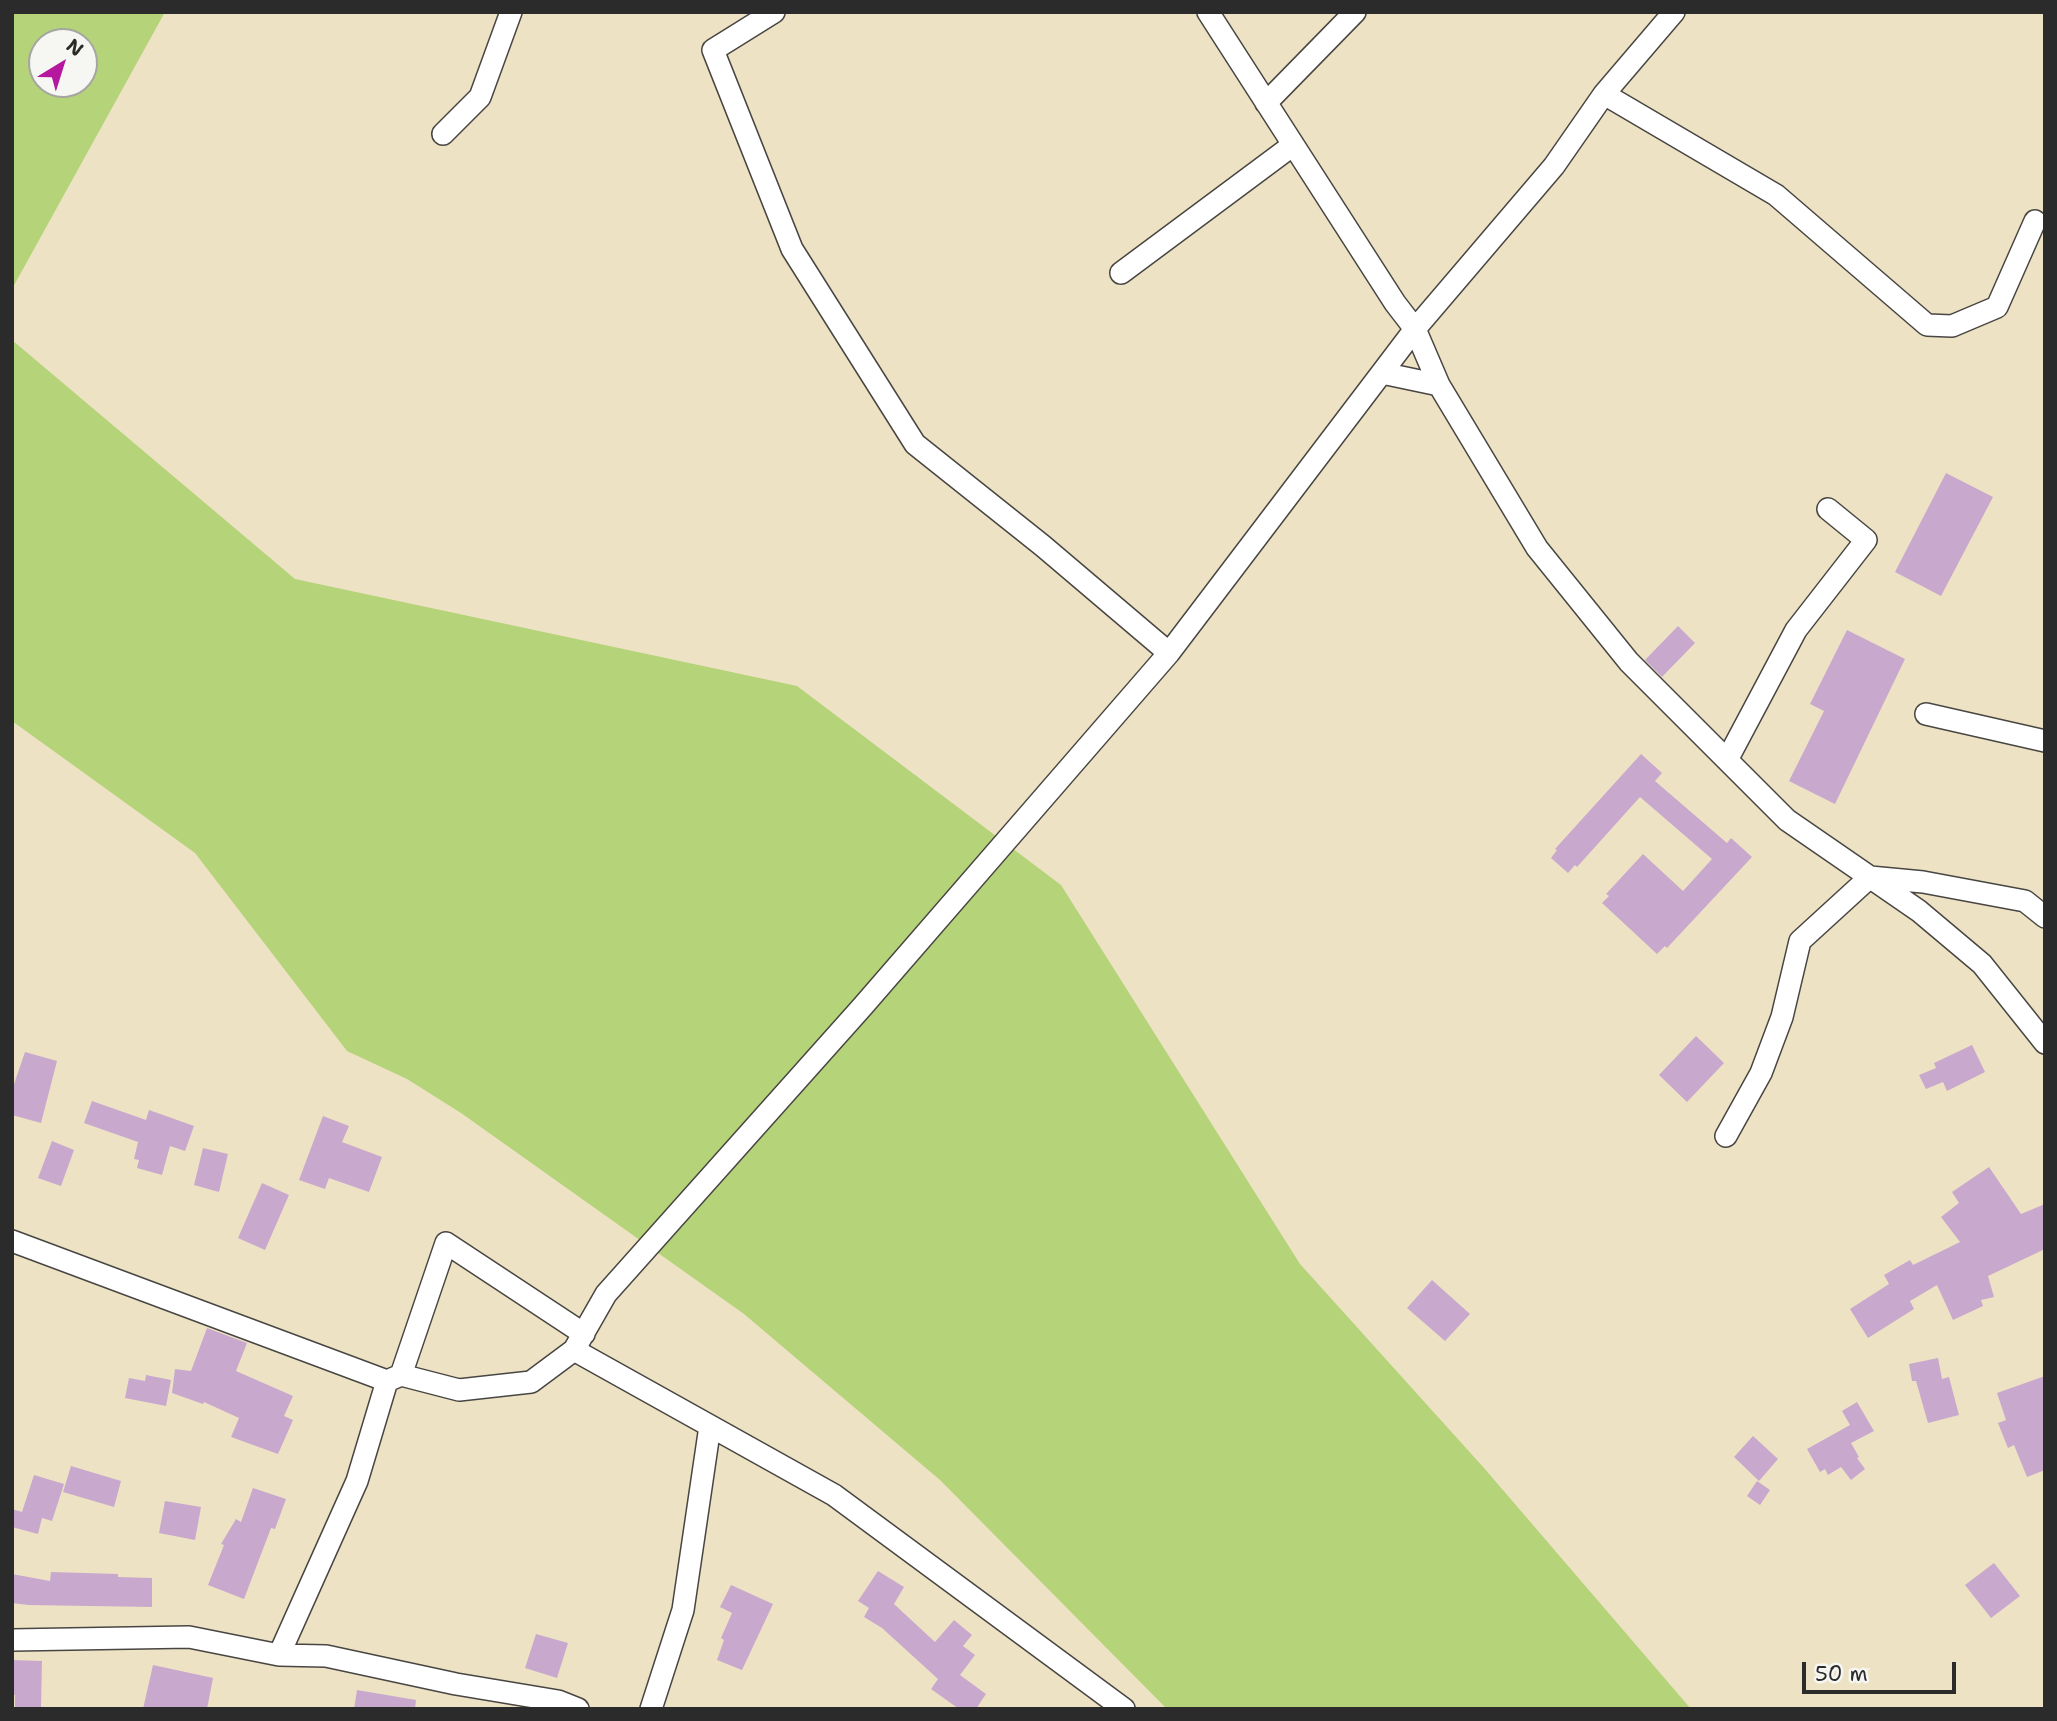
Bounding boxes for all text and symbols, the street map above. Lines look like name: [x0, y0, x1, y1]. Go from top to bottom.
north arrow: [28, 28, 98, 98]
text: N: [61, 33, 89, 62]
scale bar: [1805, 1648, 1959, 1692]
text: 50 m: [1815, 1660, 1868, 1688]

